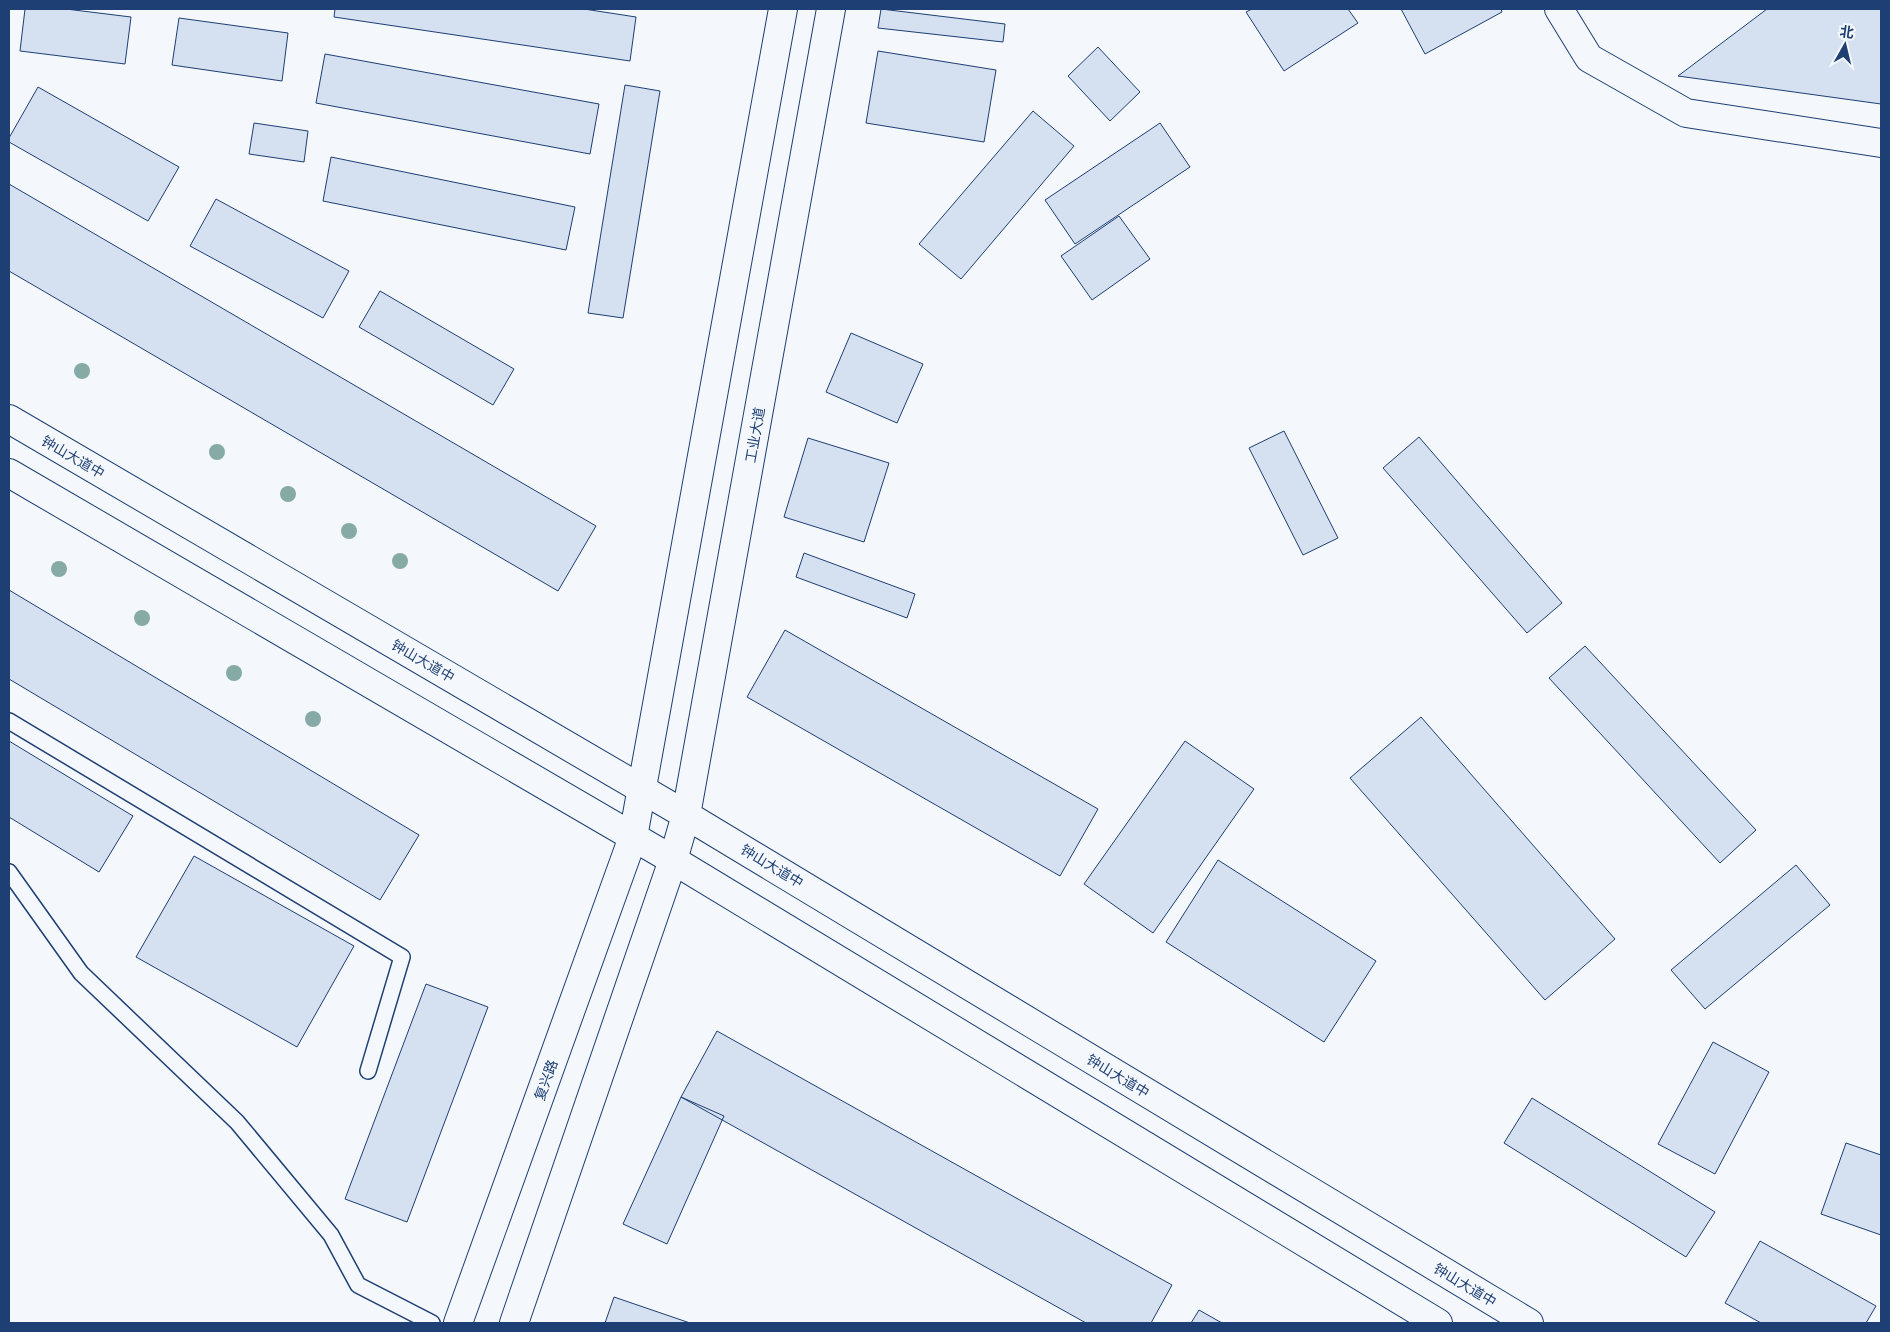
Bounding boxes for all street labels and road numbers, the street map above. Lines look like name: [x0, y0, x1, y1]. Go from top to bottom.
street label: 工业大道: [742, 406, 768, 464]
street label: 钟山大道中: [39, 433, 107, 481]
street label: 钟山大道中: [389, 637, 457, 685]
street label: 钟山大道中: [738, 841, 806, 891]
street label: 钟山大道中: [1084, 1051, 1152, 1101]
street label: 复兴路: [531, 1058, 561, 1102]
street label: 钟山大道中: [1431, 1260, 1499, 1310]

